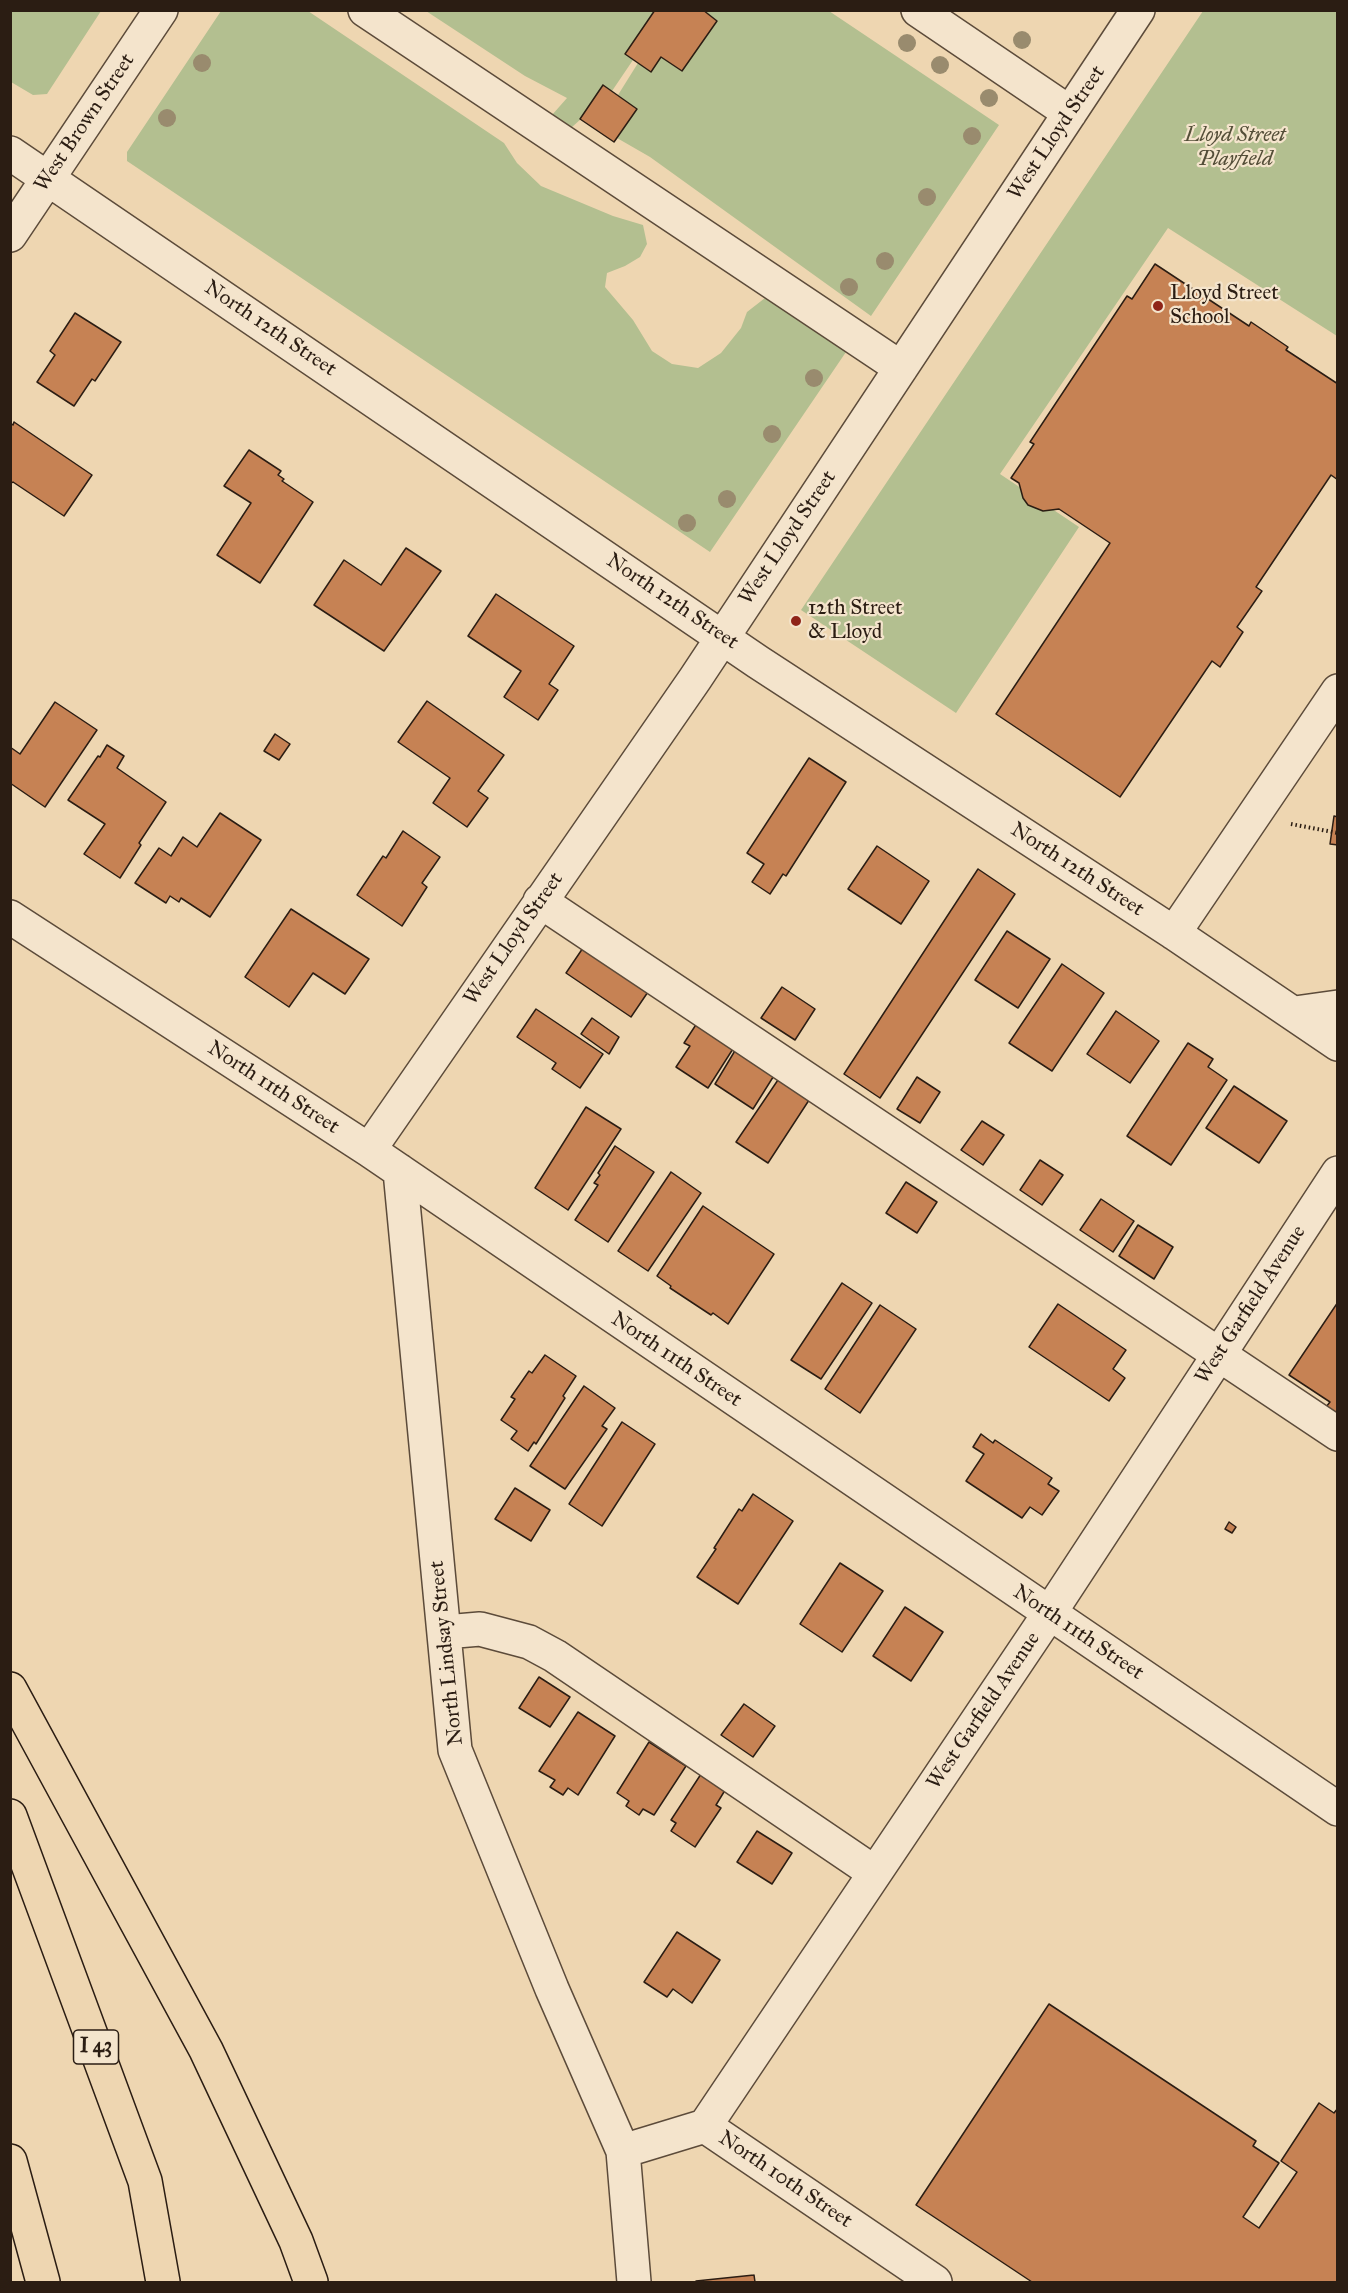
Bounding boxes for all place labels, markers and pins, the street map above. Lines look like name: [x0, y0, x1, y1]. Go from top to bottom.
place label: Lloyd Street School: [1170, 281, 1279, 331]
marker: Lloyd Street School: [1151, 299, 1165, 313]
place label: 12th Street & Lloyd: [808, 596, 902, 646]
marker: 12th Street & Lloyd: [789, 614, 803, 628]

